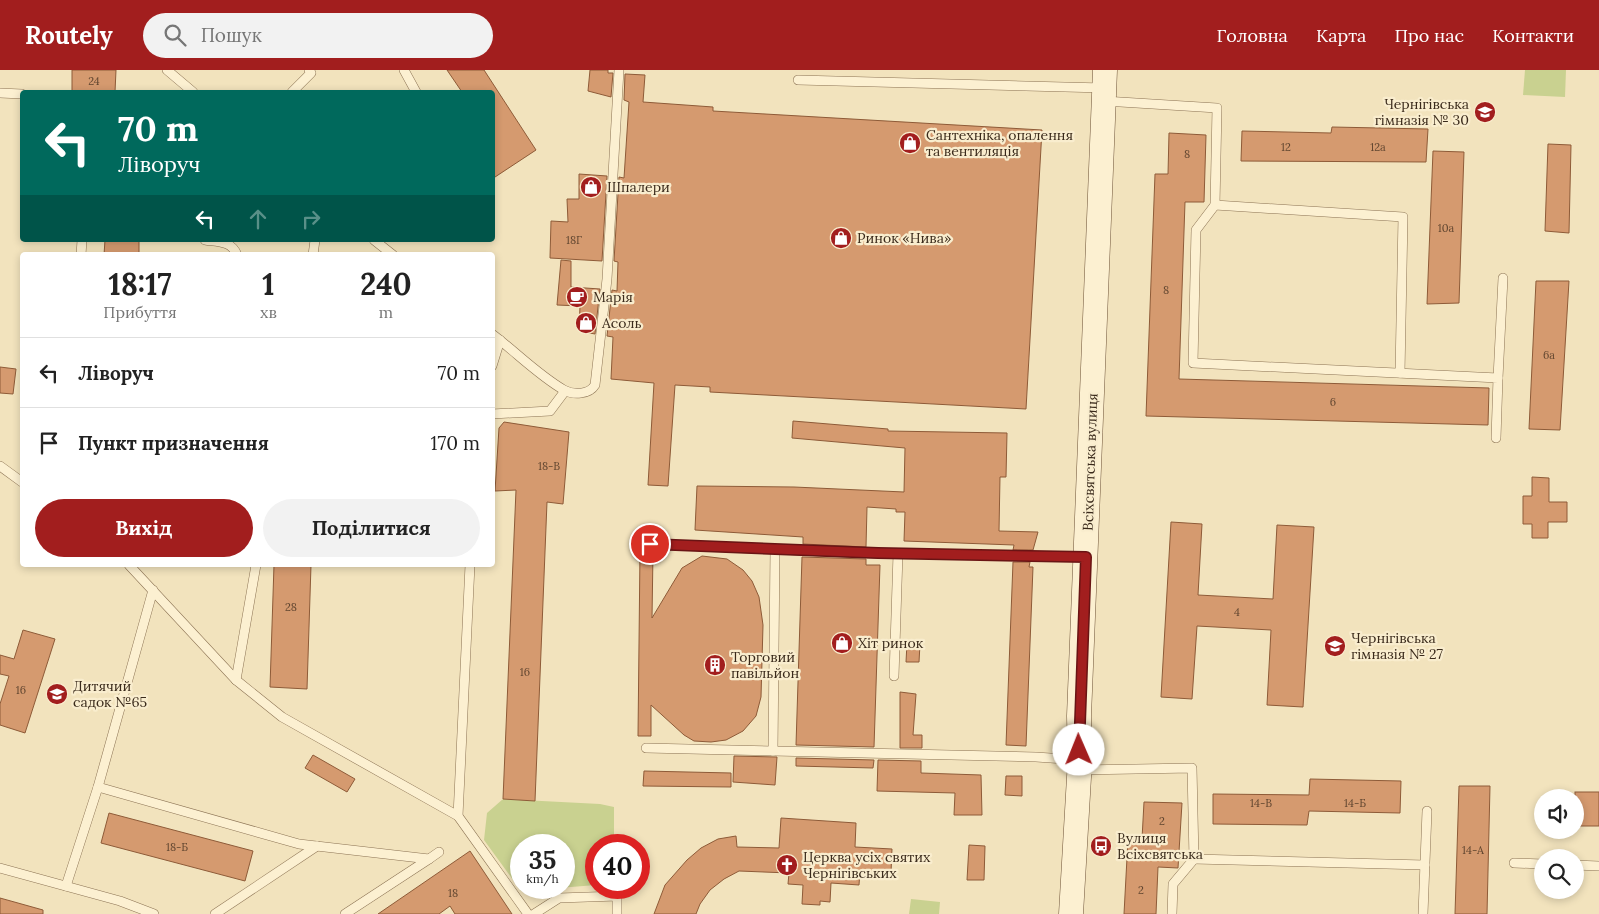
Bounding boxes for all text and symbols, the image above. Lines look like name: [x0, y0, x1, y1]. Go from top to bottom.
search box: [143, 13, 493, 58]
text: Routely: [25, 20, 113, 51]
icon: search: [161, 21, 189, 49]
text: Пошук: [201, 23, 262, 47]
text: Головна: [1216, 24, 1288, 47]
text: Карта: [1316, 24, 1366, 47]
text: Про нас: [1394, 24, 1464, 47]
text: Контакти: [1492, 24, 1574, 47]
house number: 24: [88, 74, 100, 88]
place label: Чернігівська гімназія № 30: [1375, 95, 1469, 129]
school or university icon: Чернігівська гімназія № 30: [1473, 100, 1497, 124]
text: 70 m: [118, 106, 198, 151]
icon: left: [35, 110, 100, 175]
place label: Сантехніка, опалення та вентиляція: [926, 126, 1073, 160]
shop icon: Сантехніка, опалення та вентиляція: [898, 131, 922, 155]
house number: 12: [1281, 140, 1291, 154]
house number: 12а: [1370, 140, 1386, 154]
house number: 8: [1184, 147, 1190, 161]
text: Ліворуч: [118, 150, 201, 178]
shop icon: Шпалери: [579, 175, 603, 199]
place label: Шпалери: [607, 178, 670, 196]
icon: left: [191, 205, 219, 233]
icon: ahead: [244, 205, 272, 233]
icon: right: [297, 205, 325, 233]
house number: 10а: [1438, 221, 1455, 235]
shop icon: Ринок «Нива»: [829, 226, 853, 250]
place label: Ринок «Нива»: [857, 229, 951, 247]
house number: 18Г: [566, 233, 582, 247]
text: 18:17: [108, 265, 172, 303]
text: 1: [262, 265, 275, 303]
text: 240: [360, 265, 412, 303]
house number: 8: [1163, 283, 1169, 297]
cafe icon: Марія: [565, 285, 589, 309]
place label: Марія: [593, 288, 633, 306]
text: Прибуття: [103, 302, 177, 322]
text: хв: [260, 302, 277, 322]
text: m: [379, 302, 393, 322]
shop icon: Асоль: [574, 311, 598, 335]
place label: Асоль: [601, 314, 642, 332]
house number: 6а: [1543, 348, 1555, 362]
icon: left: [35, 359, 63, 387]
text: Ліворуч: [78, 361, 154, 385]
text: 70 m: [437, 361, 480, 385]
street label: Всіхсвятська вулиця: [1079, 393, 1101, 531]
house number: 6: [1330, 395, 1336, 409]
icon: arrive: [35, 429, 63, 457]
text: Пункт призначення: [78, 431, 269, 455]
text: 170 m: [431, 431, 480, 455]
house number: 18-В: [538, 459, 560, 473]
button: Вихід: [35, 499, 253, 557]
button: Поділитися: [263, 499, 480, 557]
pin: [629, 523, 671, 565]
icon: arrive: [636, 530, 664, 558]
house number: 28: [285, 600, 297, 614]
house number: 4: [1234, 605, 1240, 619]
place label: Чернігівська гімназія № 27: [1351, 629, 1443, 663]
shop icon: Хіт ринок: [830, 631, 854, 655]
place label: Хіт ринок: [858, 634, 924, 652]
school or university icon: Чернігівська гімназія № 27: [1323, 634, 1347, 658]
place label: Торговий павільйон: [731, 648, 799, 682]
building icon: Торговий павільйон: [703, 653, 727, 677]
house number: 16: [520, 665, 530, 679]
place label: Дитячий садок №65: [73, 677, 147, 711]
school or university icon: Дитячий садок №65: [45, 682, 69, 706]
house number: 16: [16, 683, 26, 697]
position arrow: [1052, 723, 1104, 775]
map controls: [1534, 789, 1584, 899]
button: sound: [1534, 789, 1584, 839]
house number: 14-В: [1250, 796, 1272, 810]
house number: 14-Б: [1344, 796, 1366, 810]
house number: 2: [1159, 814, 1165, 828]
place label: Вулиця Всіхсвятська: [1117, 829, 1203, 863]
speed limit sign: 40: [585, 834, 650, 899]
bus stop icon: Вулиця Всіхсвятська: [1089, 834, 1113, 858]
house number: 18-Б: [166, 840, 188, 854]
house number: 14-А: [1462, 843, 1485, 857]
text: 35: [529, 844, 556, 876]
place label: Церква усіх святих Чернігівських: [803, 848, 931, 882]
button: search: [1534, 849, 1584, 899]
church icon: Церква усіх святих Чернігівських: [775, 853, 799, 877]
text: km/h: [526, 871, 559, 886]
house number: 2: [1138, 883, 1144, 897]
house number: 18: [448, 886, 458, 900]

